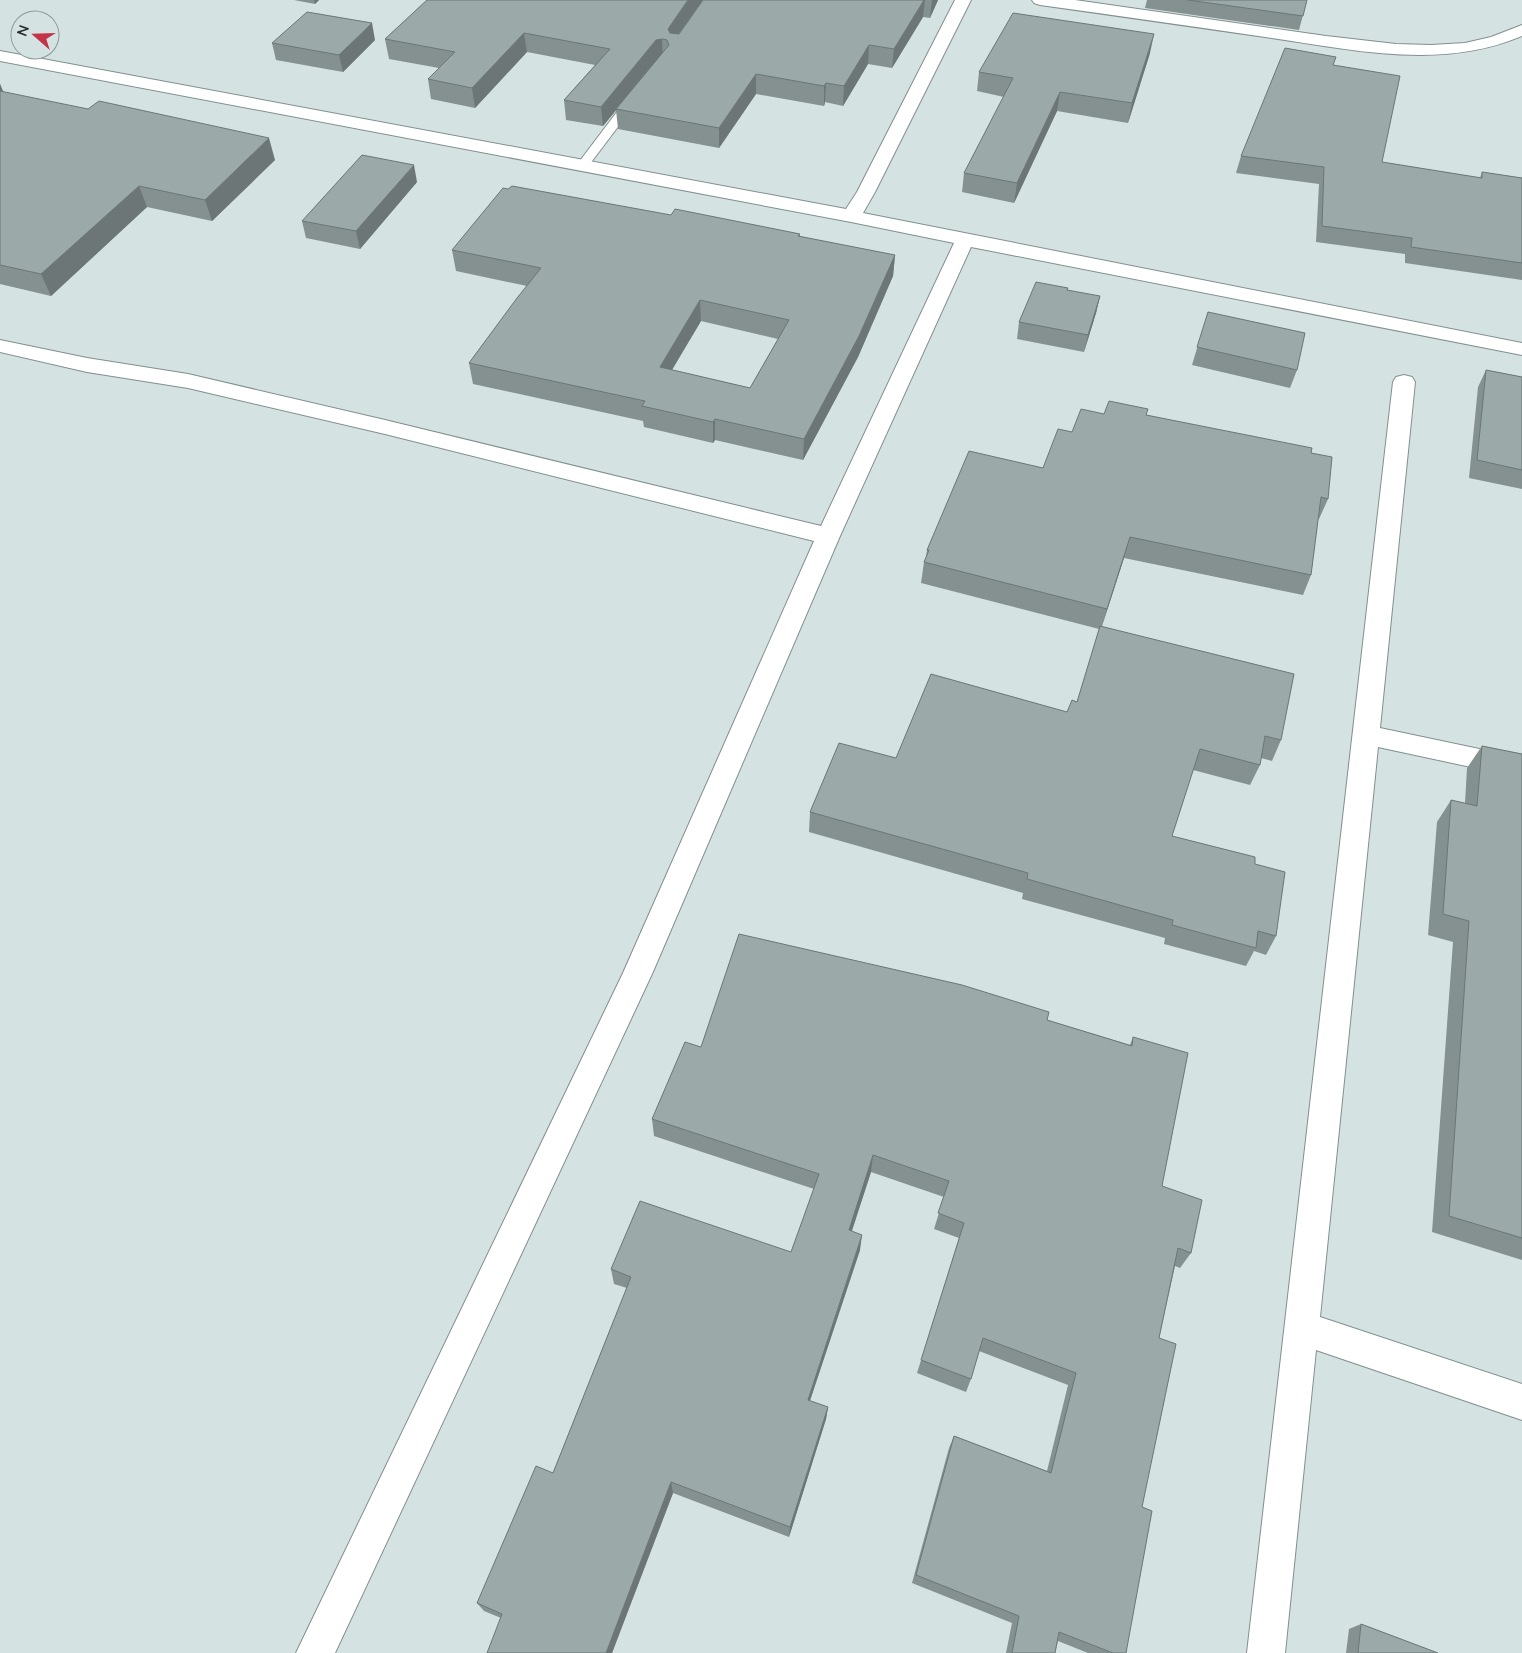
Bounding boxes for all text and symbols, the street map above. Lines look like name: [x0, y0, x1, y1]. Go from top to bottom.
north arrow: [10, 10, 60, 60]
text: N: [13, 23, 33, 39]

